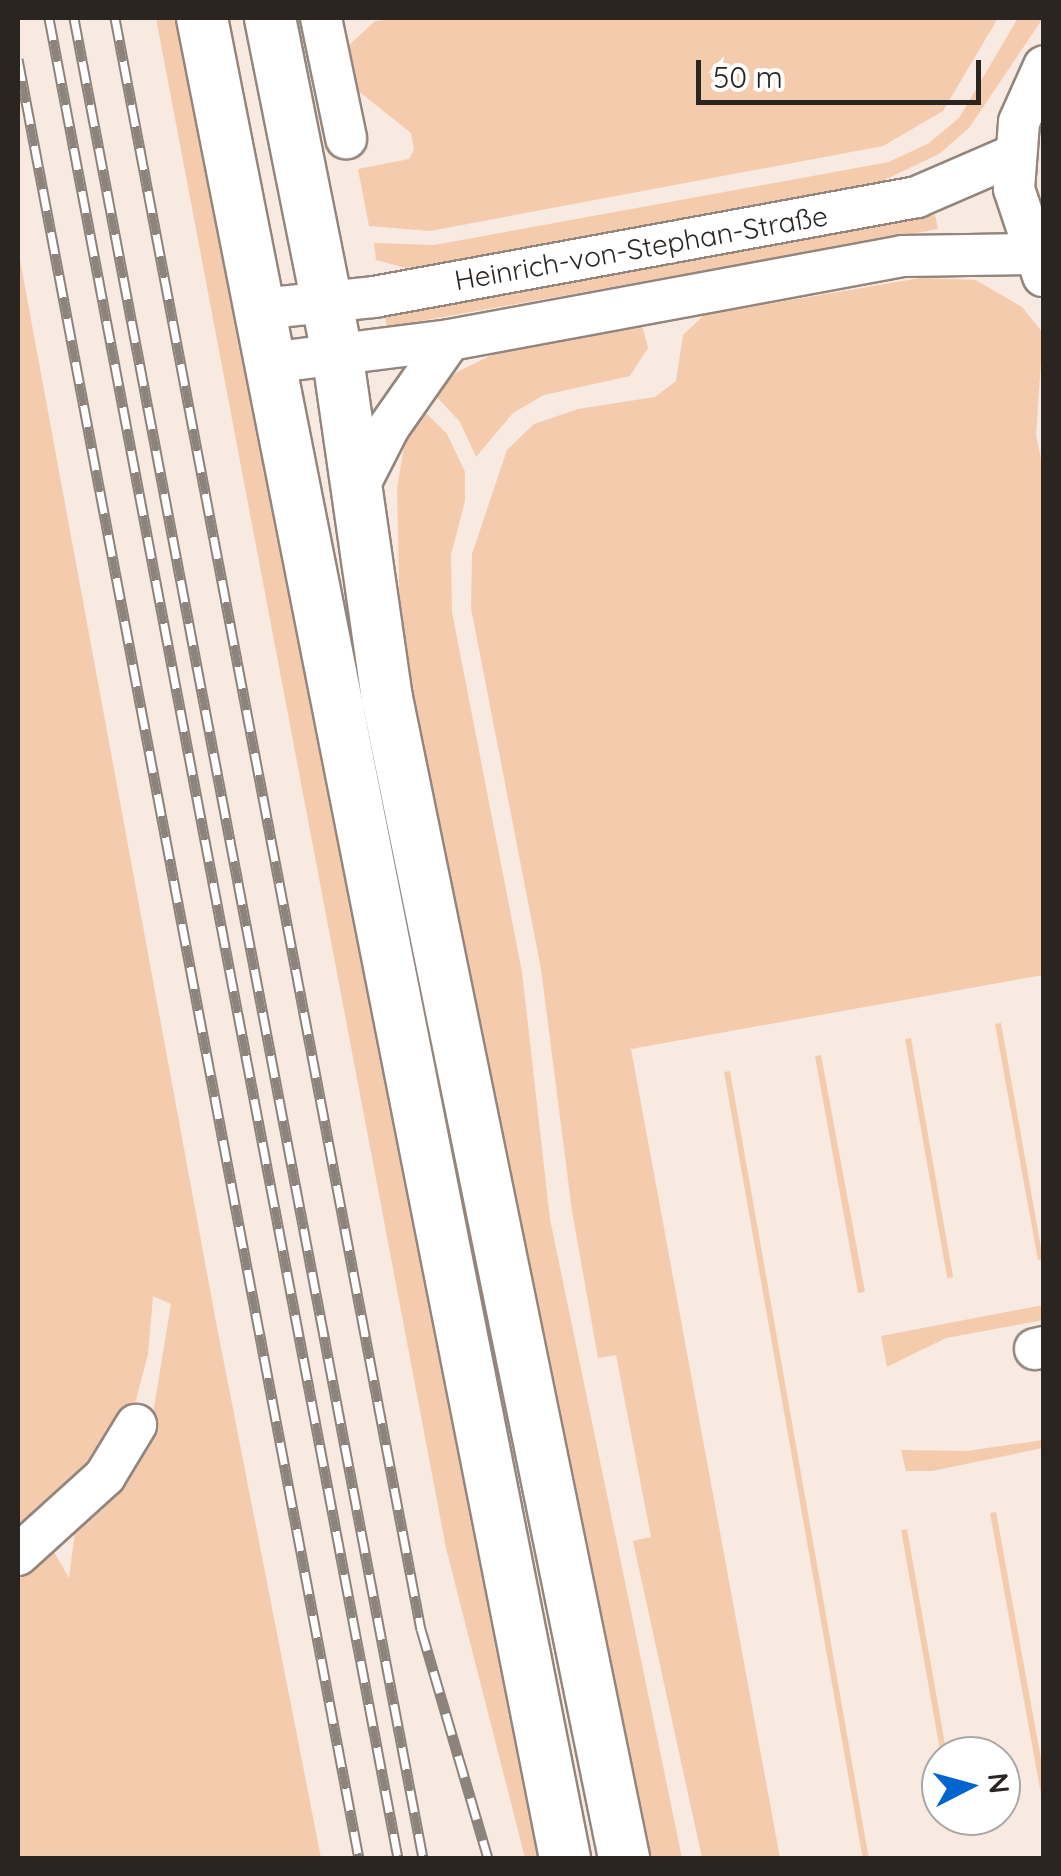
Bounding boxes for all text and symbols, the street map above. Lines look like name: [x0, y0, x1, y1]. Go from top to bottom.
scale bar: [701, 40, 986, 102]
text: 50 m: [713, 58, 783, 96]
street label: Heinrich-von-Stephan-Straße: [452, 199, 830, 297]
north arrow: [921, 1736, 1021, 1836]
text: N: [981, 1771, 1018, 1795]

